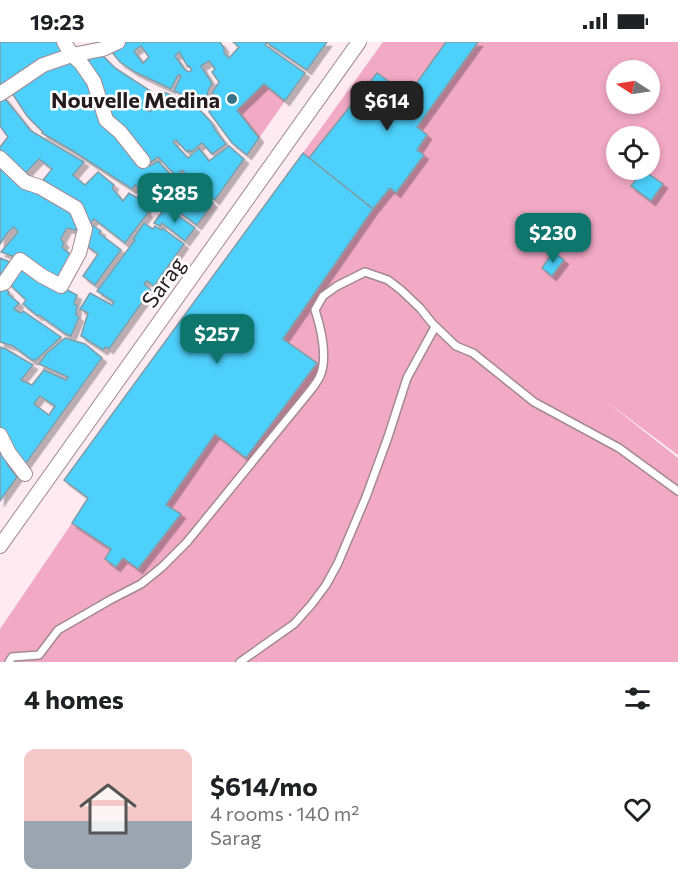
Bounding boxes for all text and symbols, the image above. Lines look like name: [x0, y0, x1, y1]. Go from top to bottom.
text: 19:23: [30, 8, 85, 35]
north arrow: [606, 60, 660, 114]
map controls: [606, 60, 660, 180]
pin: $614: [351, 81, 423, 132]
place label: Nouvelle Medina: [51, 86, 220, 113]
text: $614: [364, 88, 410, 112]
marker: Nouvelle Medina: [225, 92, 239, 106]
button: locate: [606, 126, 660, 180]
pin: $285: [139, 173, 211, 224]
text: $285: [152, 180, 198, 204]
pin: $230: [517, 213, 589, 264]
text: $230: [529, 220, 577, 244]
street label: Sarag: [135, 251, 191, 313]
pin: $257: [181, 314, 253, 365]
text: $257: [194, 321, 240, 345]
icon: filters: [621, 682, 654, 715]
text: 4 homes: [24, 683, 124, 714]
text: $614/mo: [210, 770, 318, 801]
icon: home: [72, 773, 144, 845]
icon: heart: [621, 793, 654, 826]
text: 4 rooms · 140 m²: [210, 801, 359, 825]
text: Sarag: [210, 825, 261, 849]

